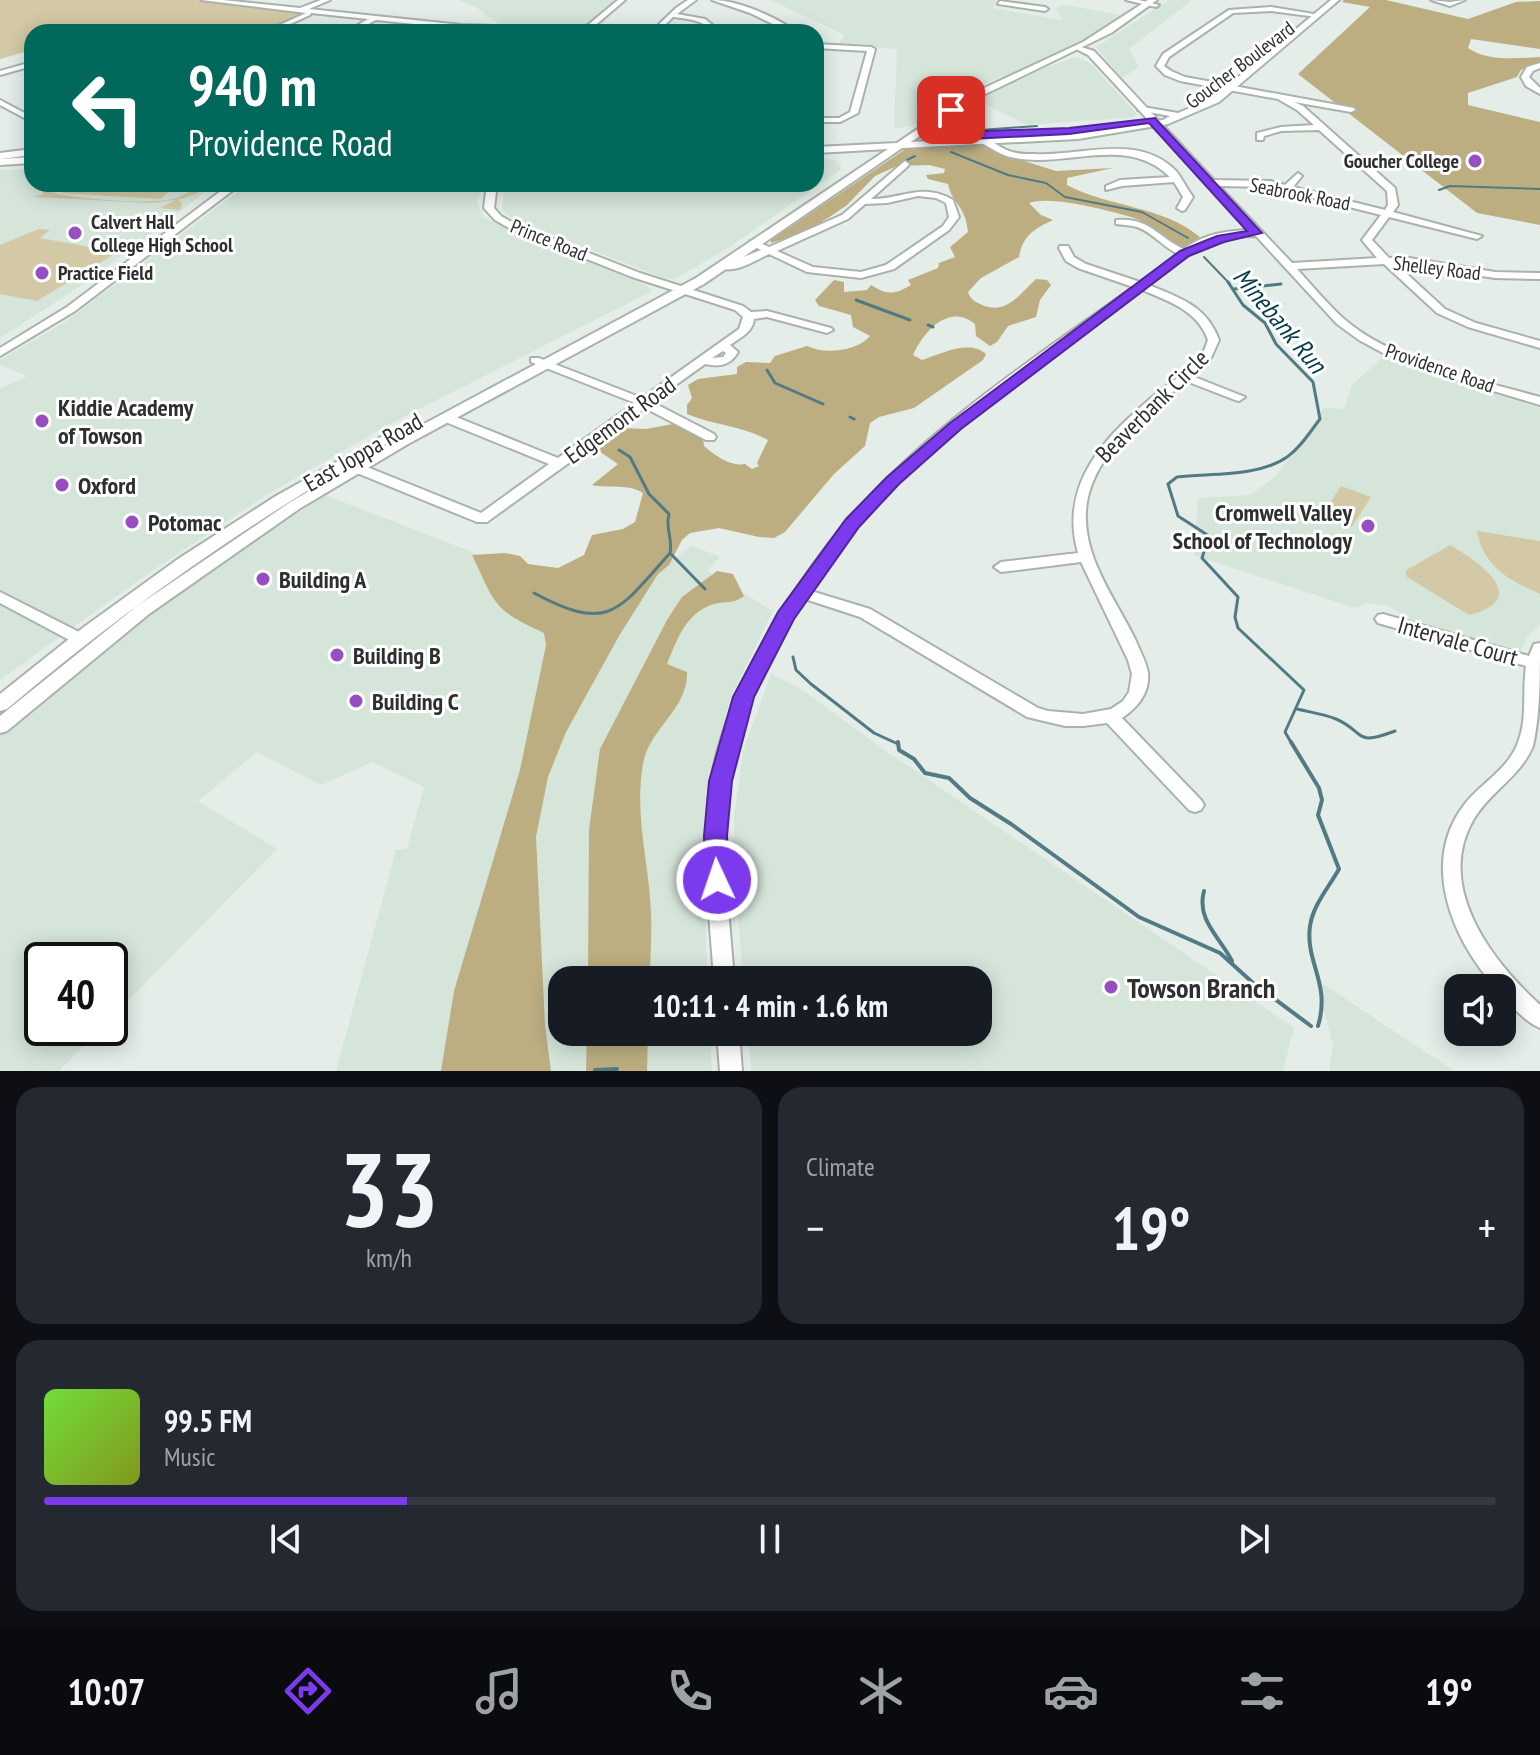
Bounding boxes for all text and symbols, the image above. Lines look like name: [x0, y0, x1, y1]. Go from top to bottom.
street label: Goucher Boulevard: [1180, 15, 1300, 115]
text: 940 m: [188, 49, 317, 121]
icon: left: [56, 56, 160, 160]
pin: [917, 76, 985, 144]
icon: arrive: [929, 88, 973, 132]
text: Providence Road: [188, 119, 392, 166]
place label: Goucher College: [1344, 148, 1459, 174]
marker: Goucher College: [1466, 152, 1484, 170]
street label: Seabrook Road: [1248, 172, 1352, 216]
place label: Calvert Hall College High School: [91, 209, 233, 258]
street label: Prince Road: [507, 213, 591, 267]
marker: Calvert Hall College High School: [66, 224, 84, 242]
street label: Shelley Road: [1392, 250, 1482, 286]
place label: Practice Field: [58, 260, 153, 286]
water label: Minebank Run: [1226, 261, 1335, 381]
marker: Practice Field: [33, 264, 51, 282]
street label: Providence Road: [1382, 337, 1498, 399]
street label: Beaverbank Circle: [1089, 343, 1215, 469]
street label: Edgemont Road: [558, 369, 682, 471]
place label: Kiddie Academy of Towson: [58, 392, 194, 451]
street label: East Joppa Road: [298, 405, 428, 499]
marker: Kiddie Academy of Towson: [33, 412, 51, 430]
place label: Oxford: [78, 470, 136, 501]
marker: Oxford: [53, 476, 71, 494]
place label: Cromwell Valley School of Technology: [1173, 497, 1352, 556]
place label: Potomac: [148, 507, 222, 538]
marker: Potomac: [123, 513, 141, 531]
marker: Cromwell Valley School of Technology: [1359, 517, 1377, 535]
place label: Building A: [279, 564, 367, 595]
marker: Building A: [254, 570, 272, 588]
street label: Intervale Court: [1394, 609, 1522, 673]
place label: Building B: [353, 640, 441, 671]
marker: Building B: [328, 646, 346, 664]
place label: Building C: [372, 686, 459, 717]
marker: Building C: [347, 692, 365, 710]
position arrow: [675, 838, 759, 922]
speed limit sign: 40: [24, 942, 128, 1046]
place label: Towson Branch: [1127, 969, 1275, 1006]
map controls: [1444, 974, 1516, 1046]
button: sound: [1444, 974, 1516, 1046]
marker: Towson Branch: [1102, 978, 1120, 996]
text: 10:11 · 4 min · 1.6 km: [652, 986, 888, 1025]
text: 33: [339, 1121, 439, 1256]
text: Climate: [806, 1150, 875, 1183]
text: 19°: [1111, 1189, 1191, 1267]
text: −: [806, 1199, 824, 1256]
text: +: [1478, 1199, 1496, 1256]
text: km/h: [366, 1241, 412, 1274]
text: 99.5 FM: [164, 1401, 252, 1440]
text: Music: [164, 1440, 216, 1473]
icon: previous: [264, 1517, 308, 1561]
icon: pause: [748, 1517, 792, 1561]
icon: next: [1232, 1517, 1276, 1561]
icon: directions: [280, 1663, 336, 1719]
icon: music: [471, 1663, 527, 1719]
icon: phone: [662, 1663, 718, 1719]
icon: climate: [853, 1663, 909, 1719]
icon: car: [1043, 1663, 1099, 1719]
icon: filters: [1234, 1663, 1290, 1719]
text: 10:07: [67, 1668, 145, 1715]
text: 19°: [1425, 1668, 1473, 1715]

